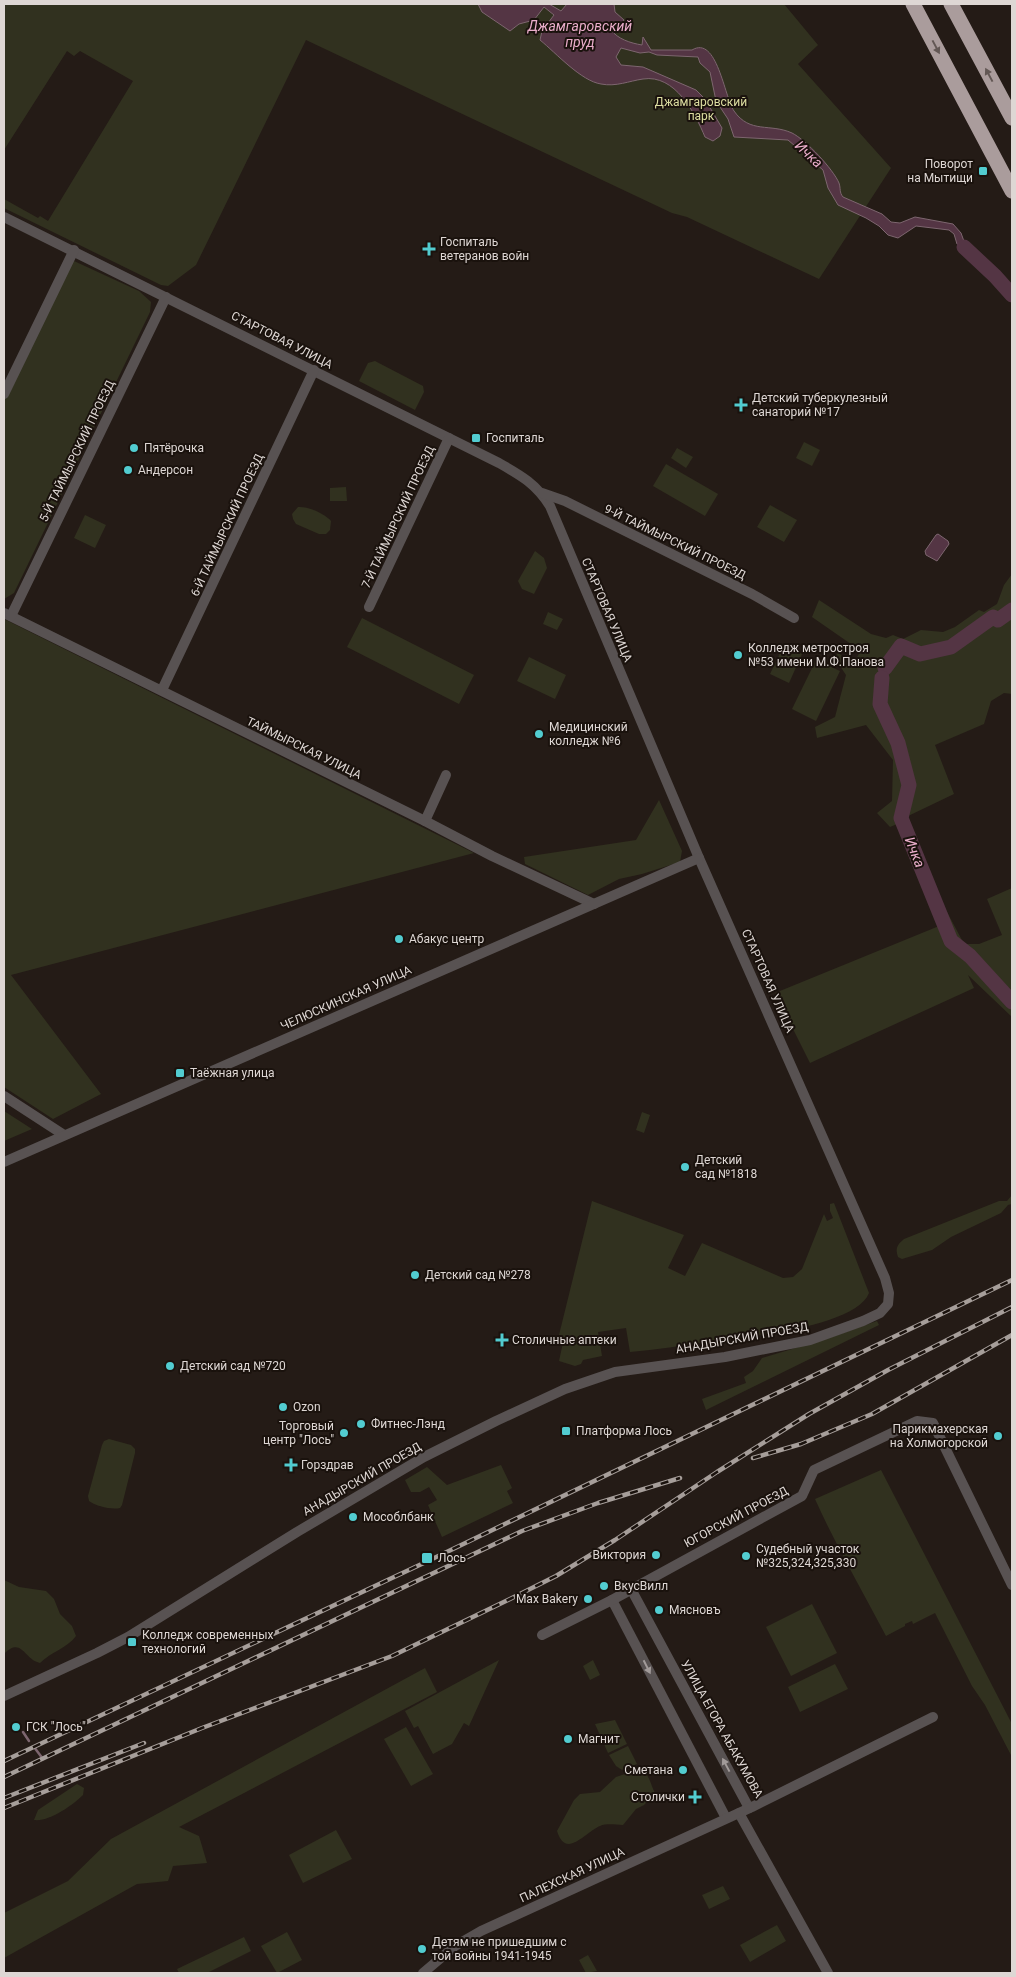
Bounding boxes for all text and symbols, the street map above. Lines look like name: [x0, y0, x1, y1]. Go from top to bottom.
water label: Джамгаровский пруд: [527, 18, 632, 50]
one-way arrow: [932, 39, 940, 54]
one-way arrow: [985, 69, 994, 82]
park label: Джамгаровский парк: [655, 95, 747, 123]
water label: Ичка: [792, 137, 826, 171]
place label: Поворот на Мытищи: [907, 157, 973, 185]
marker: Поворот на Мытищи: [977, 165, 989, 177]
place label: Госпиталь ветеранов войн: [440, 235, 529, 263]
marker: Госпиталь ветеранов войн: [422, 242, 436, 256]
street label: СТАРТОВАЯ УЛИЦА: [229, 308, 335, 372]
street label: 5-Й ТАЙМЫРСКИЙ ПРОЕЗД: [36, 377, 117, 524]
place label: Детский туберкулезный санаторий №17: [752, 391, 888, 419]
marker: Детский туберкулезный санаторий №17: [734, 398, 748, 412]
place label: Госпиталь: [486, 431, 544, 445]
marker: Госпиталь: [470, 432, 482, 444]
place label: Пятёрочка: [144, 441, 204, 455]
marker: Пятёрочка: [128, 442, 140, 454]
street label: 7-Й ТАЙМЫРСКИЙ ПРОЕЗД: [358, 443, 437, 591]
street label: 6-Й ТАЙМЫРСКИЙ ПРОЕЗД: [187, 451, 266, 599]
place label: Андерсон: [138, 463, 193, 477]
marker: Андерсон: [122, 464, 134, 476]
street label: 9-Й ТАЙМЫРСКИЙ ПРОЕЗД: [602, 501, 749, 582]
street label: СТАРТОВАЯ УЛИЦА: [579, 556, 635, 664]
place label: Колледж метростроя №53 имени М.Ф.Панова: [748, 641, 884, 669]
marker: Колледж метростроя №53 имени М.Ф.Панова: [732, 649, 744, 661]
street label: ТАЙМЫРСКАЯ УЛИЦА: [244, 713, 364, 782]
place label: Медицинский колледж №6: [549, 720, 628, 748]
marker: Медицинский колледж №6: [533, 728, 545, 740]
water label: Ичка: [902, 834, 928, 870]
street label: СТАРТОВАЯ УЛИЦА: [739, 927, 797, 1035]
place label: Абакус центр: [409, 932, 485, 946]
marker: Абакус центр: [393, 933, 405, 945]
street label: ЧЕЛЮСКИНСКАЯ УЛИЦА: [278, 963, 414, 1033]
place label: Таёжная улица: [190, 1066, 275, 1080]
marker: Таёжная улица: [174, 1067, 186, 1079]
place label: Детский сад №1818: [695, 1153, 758, 1181]
marker: Детский сад №1818: [679, 1161, 691, 1173]
place label: Детский сад №278: [425, 1268, 531, 1282]
marker: Детский сад №278: [409, 1269, 421, 1281]
street label: АНАДЫРСКИЙ ПРОЕЗД: [674, 1318, 809, 1357]
place label: Столичные аптеки: [512, 1333, 617, 1347]
marker: Столичные аптеки: [496, 1334, 508, 1346]
place label: Детский сад №720: [180, 1359, 286, 1373]
marker: Детский сад №720: [164, 1360, 176, 1372]
place label: Ozon: [293, 1400, 321, 1414]
marker: Ozon: [277, 1401, 289, 1413]
place label: Фитнес-Лэнд: [371, 1417, 445, 1431]
marker: Фитнес-Лэнд: [355, 1418, 367, 1430]
place label: Торговый центр "Лось": [263, 1419, 334, 1447]
place label: Парикмахерская на Холмогорской: [890, 1422, 988, 1450]
place label: Платформа Лось: [576, 1424, 672, 1438]
marker: Платформа Лось: [560, 1425, 572, 1437]
marker: Торговый центр "Лось": [338, 1427, 350, 1439]
marker: Парикмахерская на Холмогорской: [992, 1430, 1004, 1442]
street label: АНАДЫРСКИЙ ПРОЕЗД: [300, 1438, 424, 1519]
place label: Горздрав: [301, 1458, 354, 1472]
marker: Горздрав: [285, 1459, 297, 1471]
street label: ЮГОРСКИЙ ПРОЕЗД: [681, 1483, 790, 1550]
place label: Мособлбанк: [363, 1510, 434, 1524]
marker: Мособлбанк: [347, 1511, 359, 1523]
place label: Судебный участок №325,324,325,330: [756, 1542, 860, 1570]
place label: Виктория: [592, 1548, 646, 1562]
marker: Виктория: [650, 1549, 662, 1561]
marker: Судебный участок №325,324,325,330: [740, 1550, 752, 1562]
marker: Лось: [420, 1551, 434, 1565]
place label: Лось: [438, 1551, 466, 1565]
place label: ВкусВилл: [614, 1579, 668, 1593]
marker: ВкусВилл: [598, 1580, 610, 1592]
place label: Max Bakery: [516, 1592, 578, 1606]
marker: Max Bakery: [582, 1593, 594, 1605]
place label: Мясновъ: [669, 1603, 721, 1617]
marker: Мясновъ: [653, 1604, 665, 1616]
place label: Колледж современных технологий: [142, 1628, 273, 1656]
marker: Колледж современных технологий: [126, 1636, 138, 1648]
street label: УЛИЦА ЕГОРА АБАКУМОВА: [678, 1658, 766, 1801]
one-way arrow: [643, 1660, 651, 1675]
place label: ГСК "Лось": [26, 1720, 86, 1734]
marker: ГСК "Лось": [10, 1721, 22, 1733]
place label: Магнит: [578, 1732, 620, 1746]
marker: Магнит: [562, 1733, 574, 1745]
one-way arrow: [722, 1758, 730, 1773]
place label: Сметана: [624, 1763, 673, 1777]
marker: Сметана: [677, 1764, 689, 1776]
place label: Столички: [631, 1790, 685, 1804]
marker: Столички: [689, 1791, 701, 1803]
street label: ПАЛЕХСКАЯ УЛИЦА: [517, 1844, 627, 1905]
place label: Детям не пришедшим с той войны 1941-1945: [432, 1935, 567, 1963]
marker: Детям не пришедшим с той войны 1941-1945: [416, 1943, 428, 1955]

